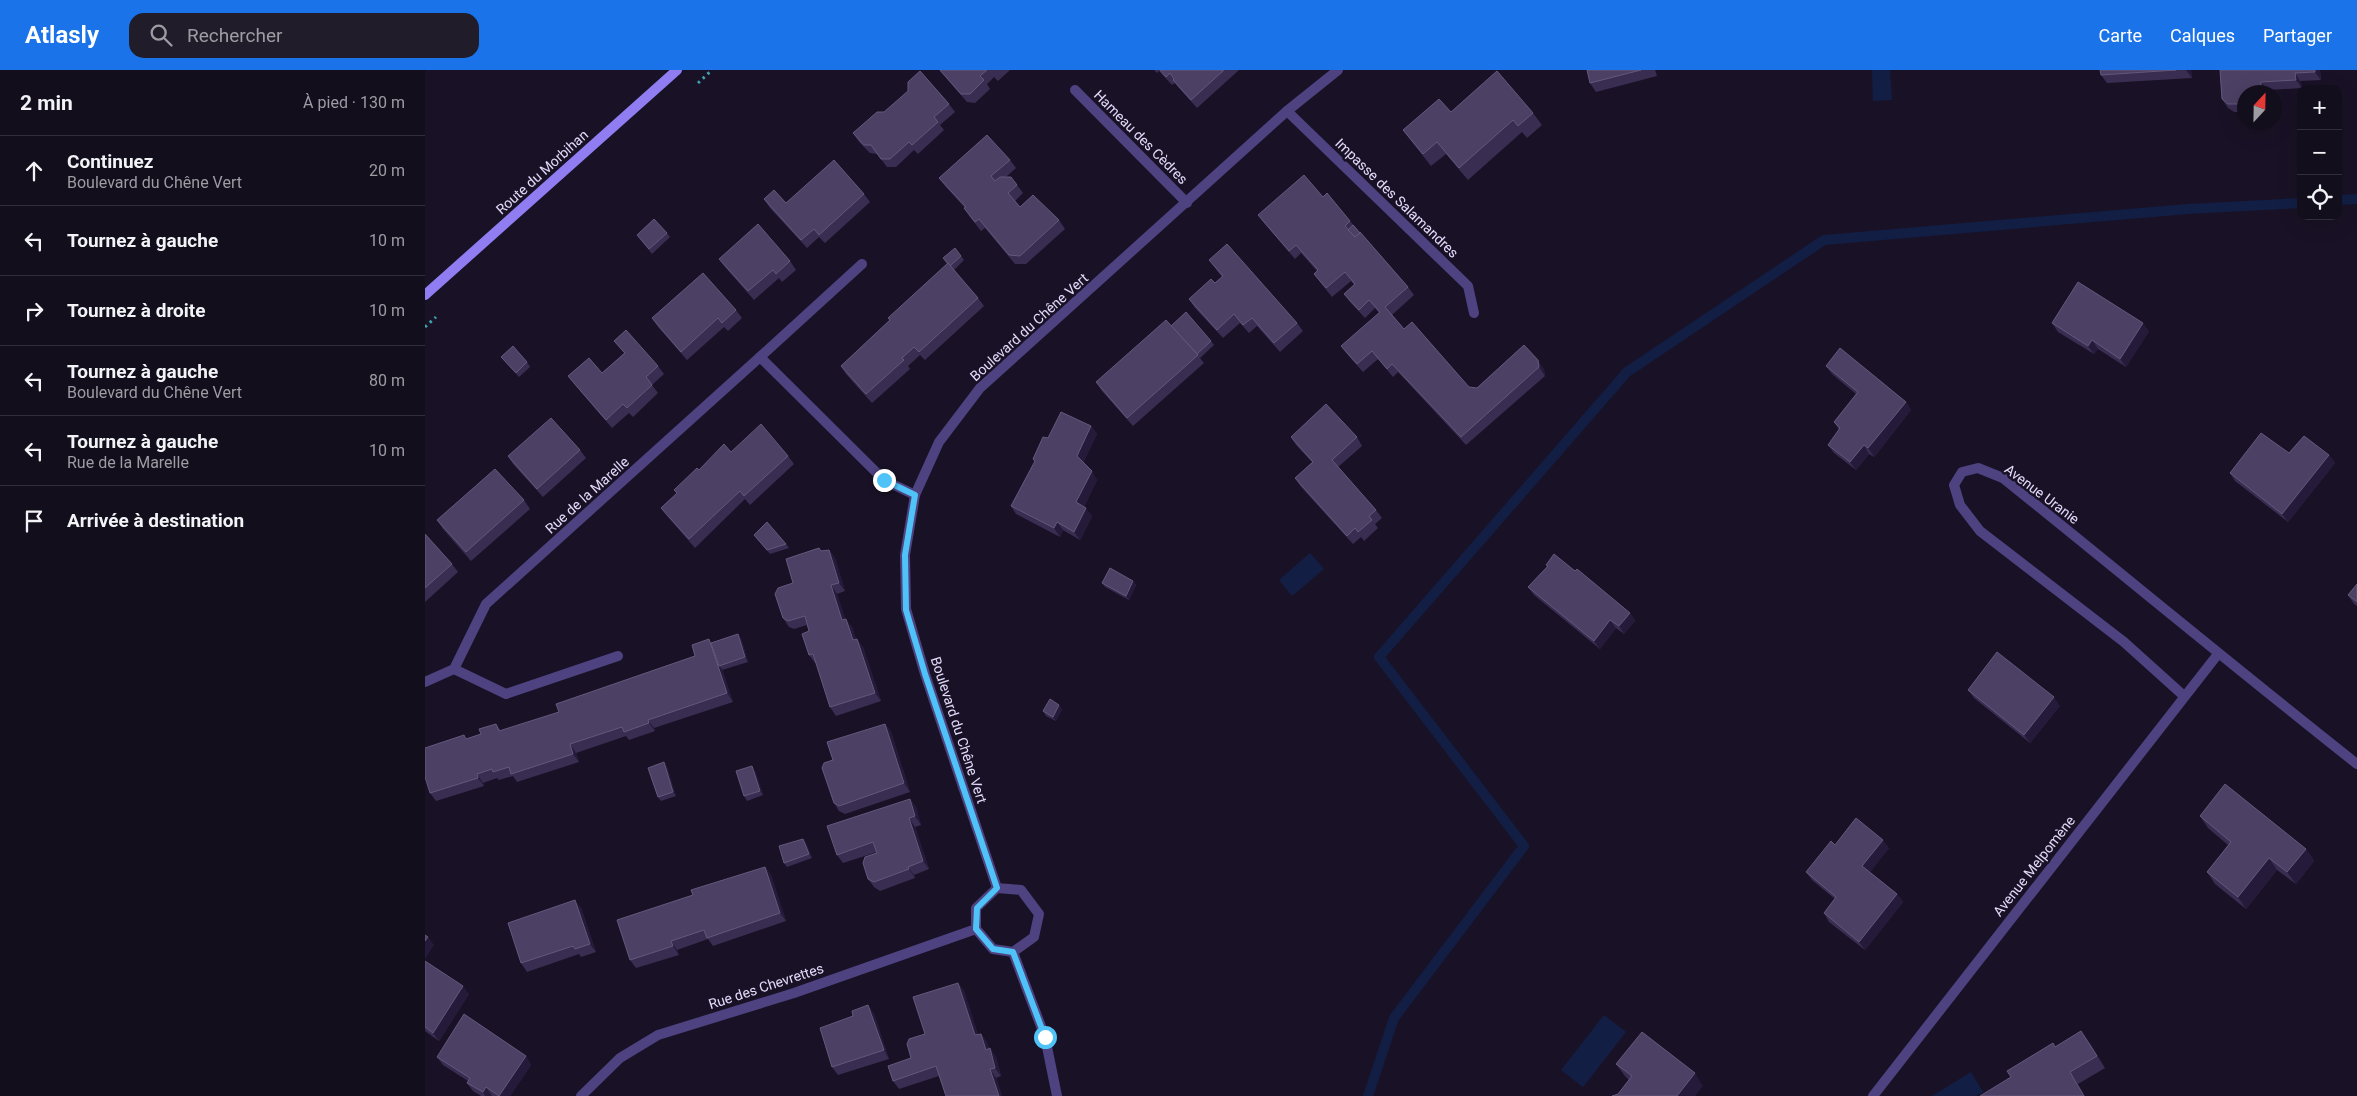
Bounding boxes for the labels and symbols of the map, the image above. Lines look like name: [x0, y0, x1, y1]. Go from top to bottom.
north arrow: [2237, 85, 2282, 130]
street label: Hameau des Cèdres: [1091, 87, 1191, 187]
street label: Route du Morbihan: [493, 127, 591, 217]
street label: Impasse des Salamandres: [1332, 135, 1462, 261]
street label: Boulevard du Chêne Vert: [967, 270, 1092, 384]
street label: Rue de la Marelle: [542, 453, 632, 537]
street label: Avenue Uranie: [2002, 461, 2082, 527]
route end: [873, 469, 896, 492]
street label: Boulevard du Chêne Vert: [928, 655, 990, 806]
street label: Avenue Melpomène: [1990, 813, 2078, 919]
street label: Rue des Chevrettes: [706, 960, 826, 1012]
route start: [1034, 1026, 1057, 1049]

